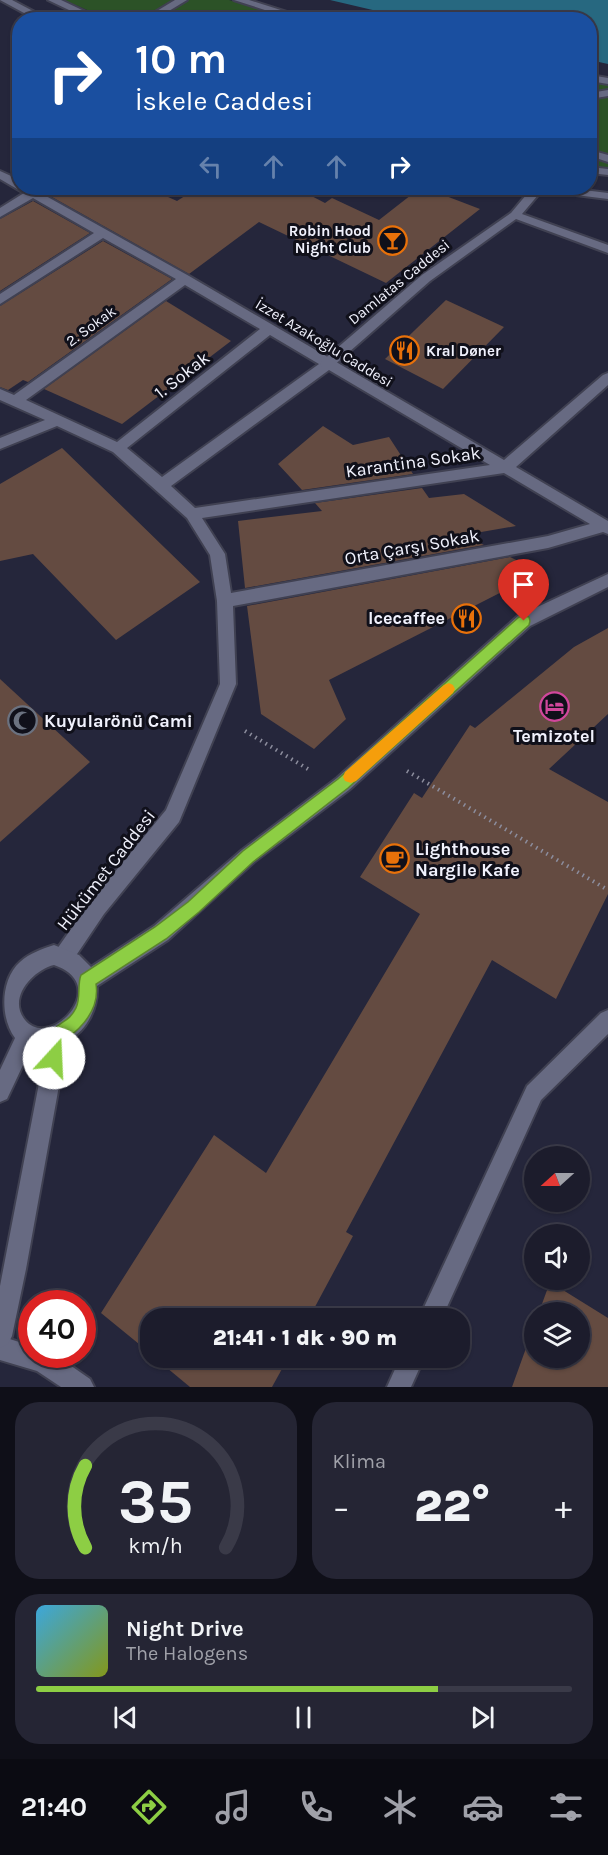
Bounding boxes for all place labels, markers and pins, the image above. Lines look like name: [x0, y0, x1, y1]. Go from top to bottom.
place label: Robin Hood Night Club: [289, 222, 371, 257]
bar icon: Robin Hood Night Club: [376, 224, 408, 256]
restaurant icon: Kral Døner: [389, 335, 421, 367]
place label: Kral Døner: [426, 342, 501, 360]
pin: [498, 559, 549, 621]
restaurant icon: Icecaffee: [450, 602, 482, 634]
place label: Icecaffee: [368, 607, 445, 629]
hotel icon: Temizotel: [538, 691, 570, 723]
mosque icon: Kuyularönü Cami: [7, 705, 39, 737]
place label: Kuyularönü Cami: [44, 710, 193, 732]
place label: Temizotel: [513, 725, 595, 747]
place label: Lighthouse Nargile Kafe: [415, 838, 520, 881]
cafe icon: Lighthouse Nargile Kafe: [378, 843, 410, 875]

